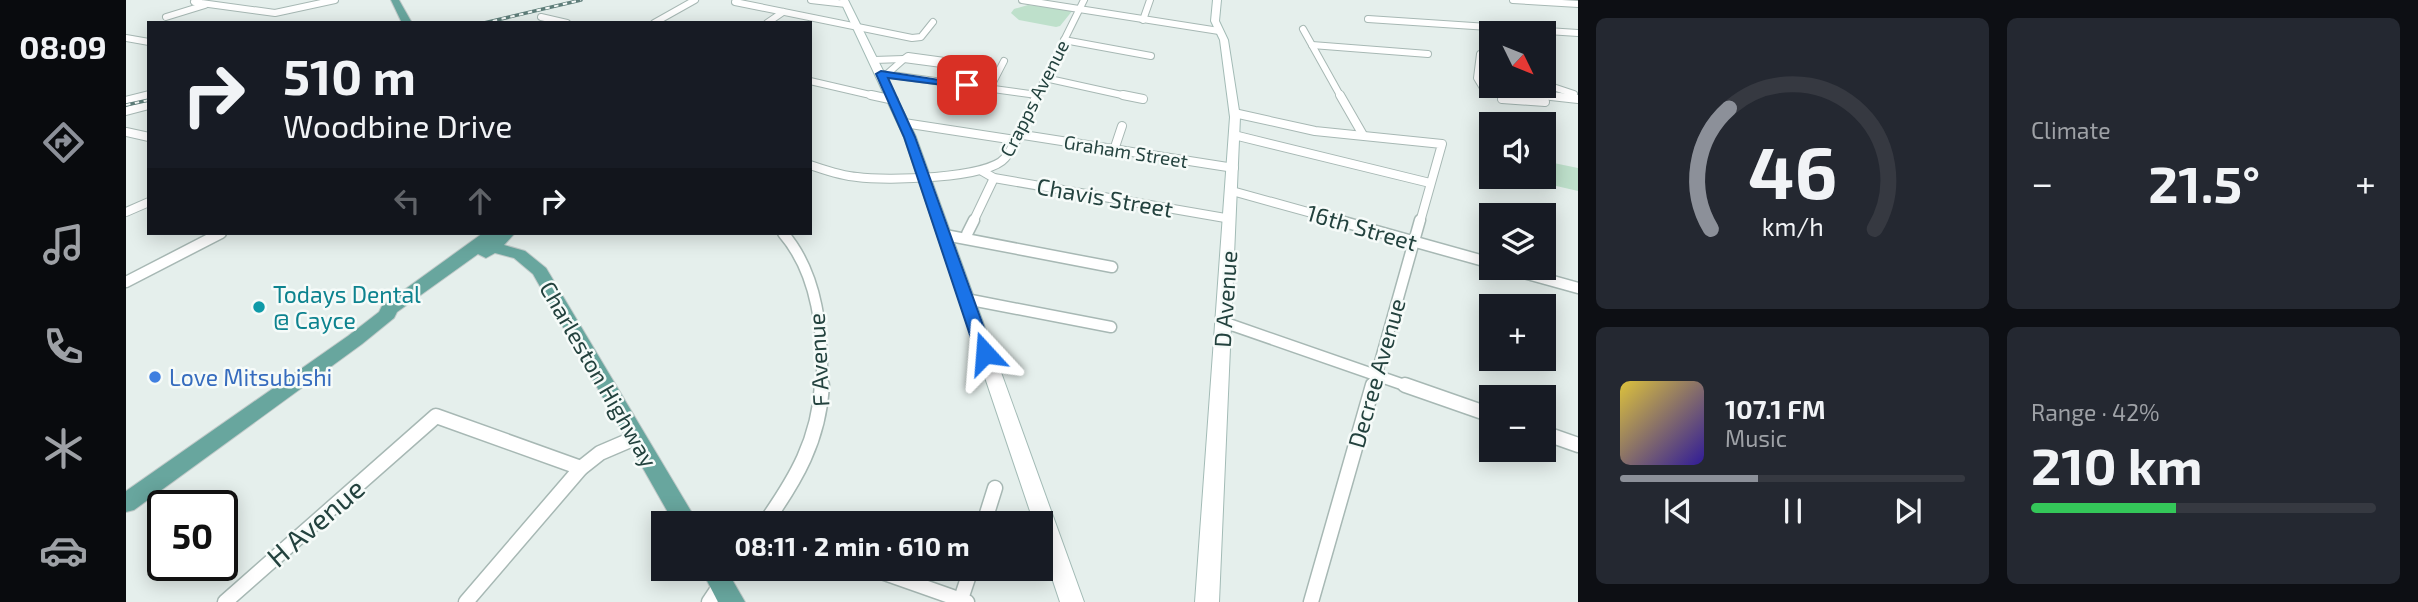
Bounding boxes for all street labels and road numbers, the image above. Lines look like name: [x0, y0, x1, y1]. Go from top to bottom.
street label: Crapps Avenue: [995, 36, 1073, 160]
street label: Graham Street: [1062, 130, 1190, 172]
street label: Chavis Street: [1035, 171, 1175, 223]
street label: 16th Street: [1304, 198, 1421, 256]
street label: D Avenue: [1208, 250, 1242, 348]
street label: Charleston Highway: [534, 276, 664, 472]
street label: Decree Avenue: [1341, 295, 1411, 451]
street label: F Avenue: [802, 313, 834, 407]
street label: H Avenue: [259, 470, 371, 574]

